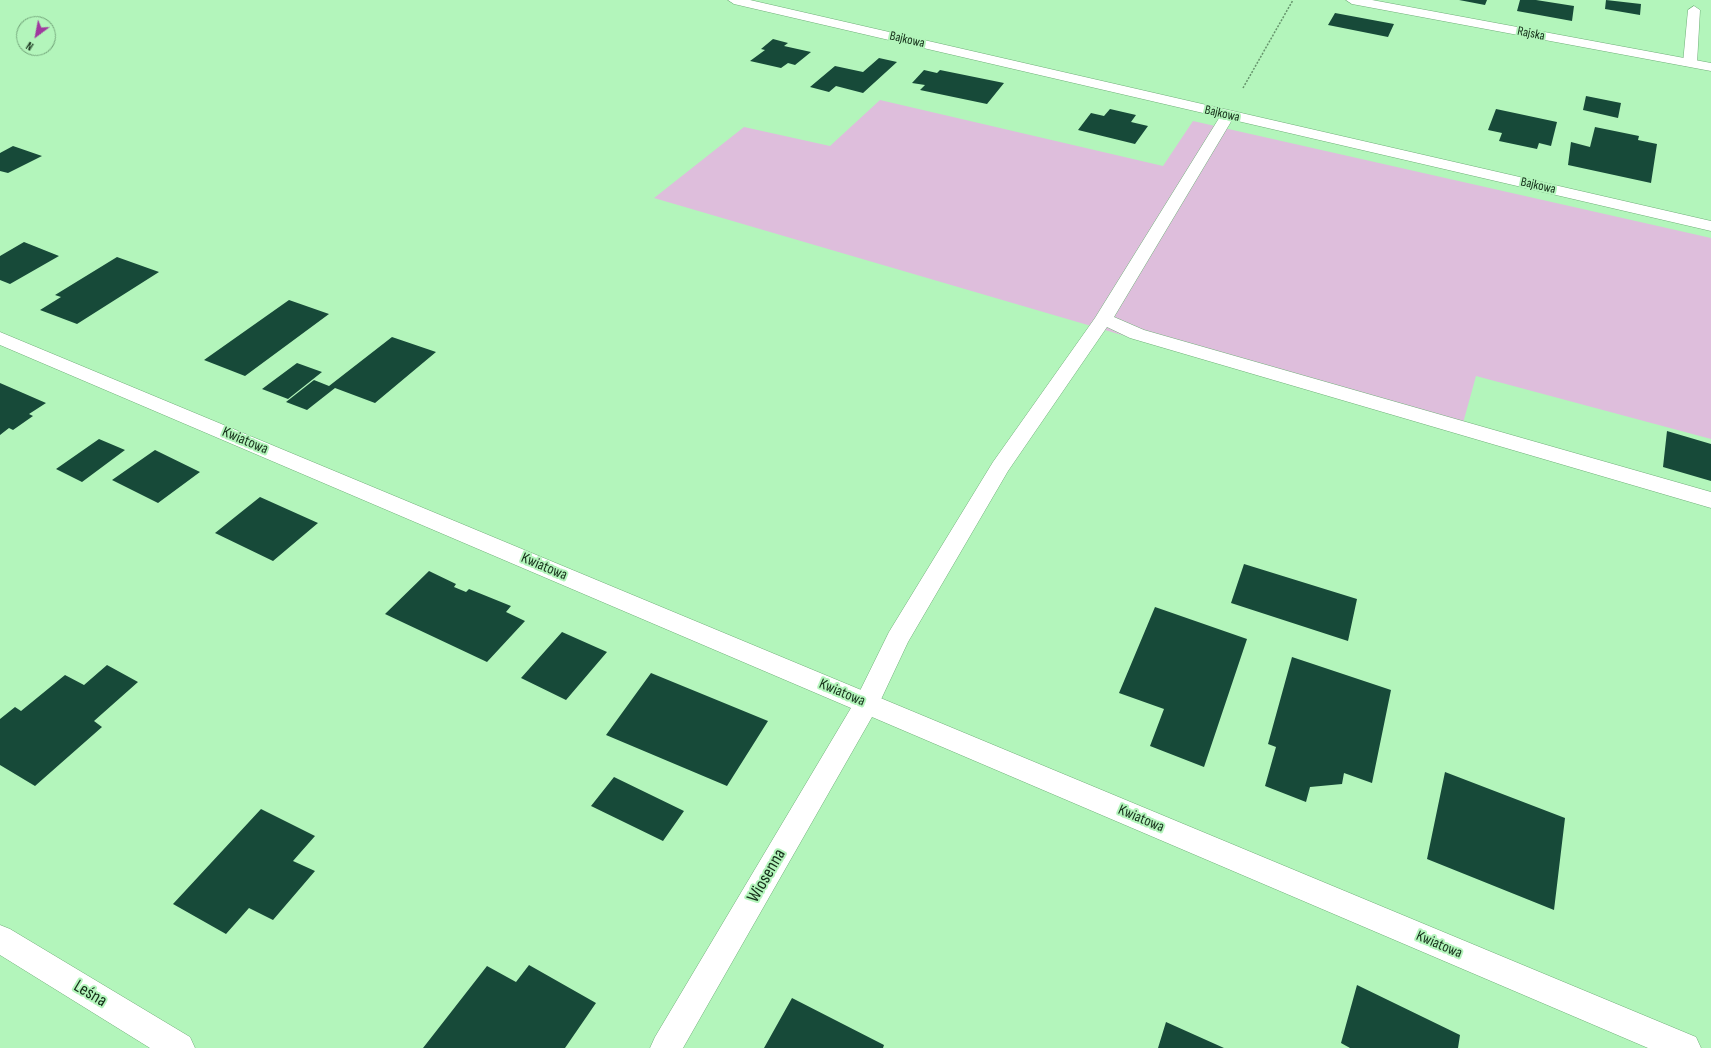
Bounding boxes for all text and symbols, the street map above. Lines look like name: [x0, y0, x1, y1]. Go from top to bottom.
north arrow: [16, 16, 56, 56]
street label: Rajska: [1516, 24, 1546, 44]
street label: Bajkowa: [888, 28, 926, 52]
text: N: [24, 39, 36, 53]
street label: Bajkowa: [1203, 102, 1241, 126]
street label: Bajkowa: [1519, 174, 1557, 198]
street label: Kwiatowa: [219, 423, 271, 459]
street label: Kwiatowa: [518, 549, 570, 585]
street label: Kwiatowa: [816, 675, 868, 711]
street label: Kwiatowa: [1115, 801, 1167, 837]
street label: Wiosenna: [743, 845, 791, 907]
street label: Kwiatowa: [1413, 927, 1465, 963]
street label: Leśna: [70, 976, 110, 1012]

